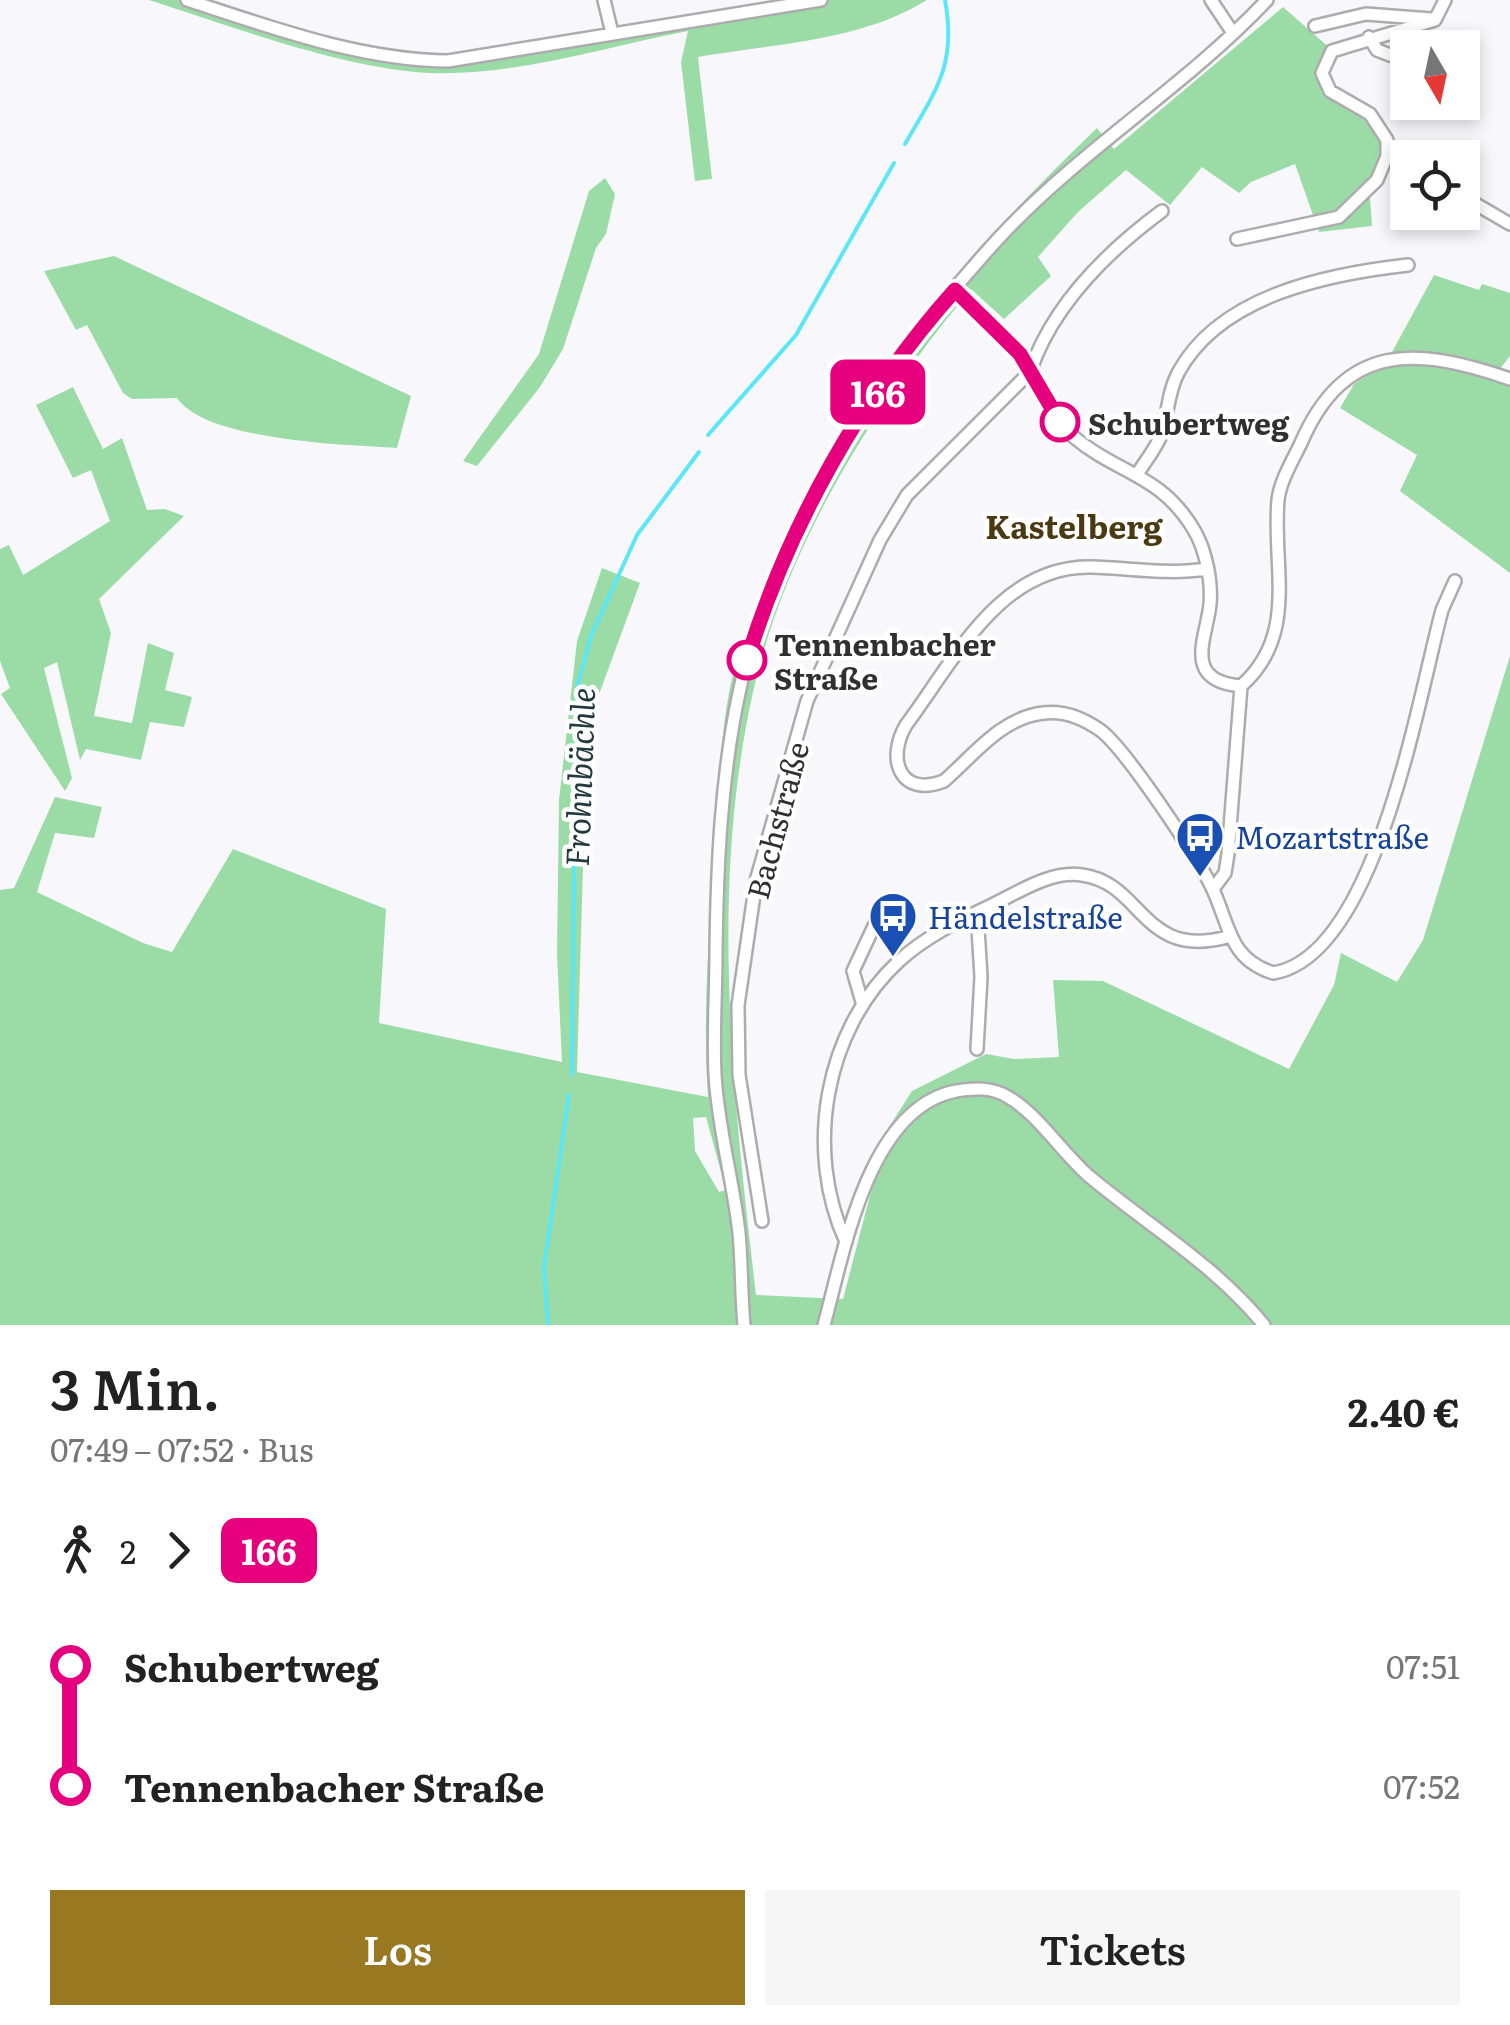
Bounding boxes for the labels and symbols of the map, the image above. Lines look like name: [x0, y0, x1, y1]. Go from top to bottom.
north arrow: [1390, 30, 1480, 120]
line badge: 166: [820, 360, 936, 424]
place label: Schubertweg: [1088, 400, 1290, 444]
marker: Schubertweg: [1041, 403, 1079, 441]
district label: Kastelberg: [985, 501, 1163, 549]
place label: Tennenbacher Straße: [774, 621, 996, 699]
marker: Tennenbacher Straße: [728, 641, 766, 679]
water label: Frohnbächle: [551, 687, 605, 867]
street label: Bachstraße: [734, 736, 818, 904]
bus stop icon: Mozartstraße: [1174, 810, 1226, 878]
place label: Mozartstraße: [1235, 814, 1429, 858]
bus stop icon: Händelstraße: [867, 890, 919, 958]
place label: Händelstraße: [928, 894, 1123, 938]

